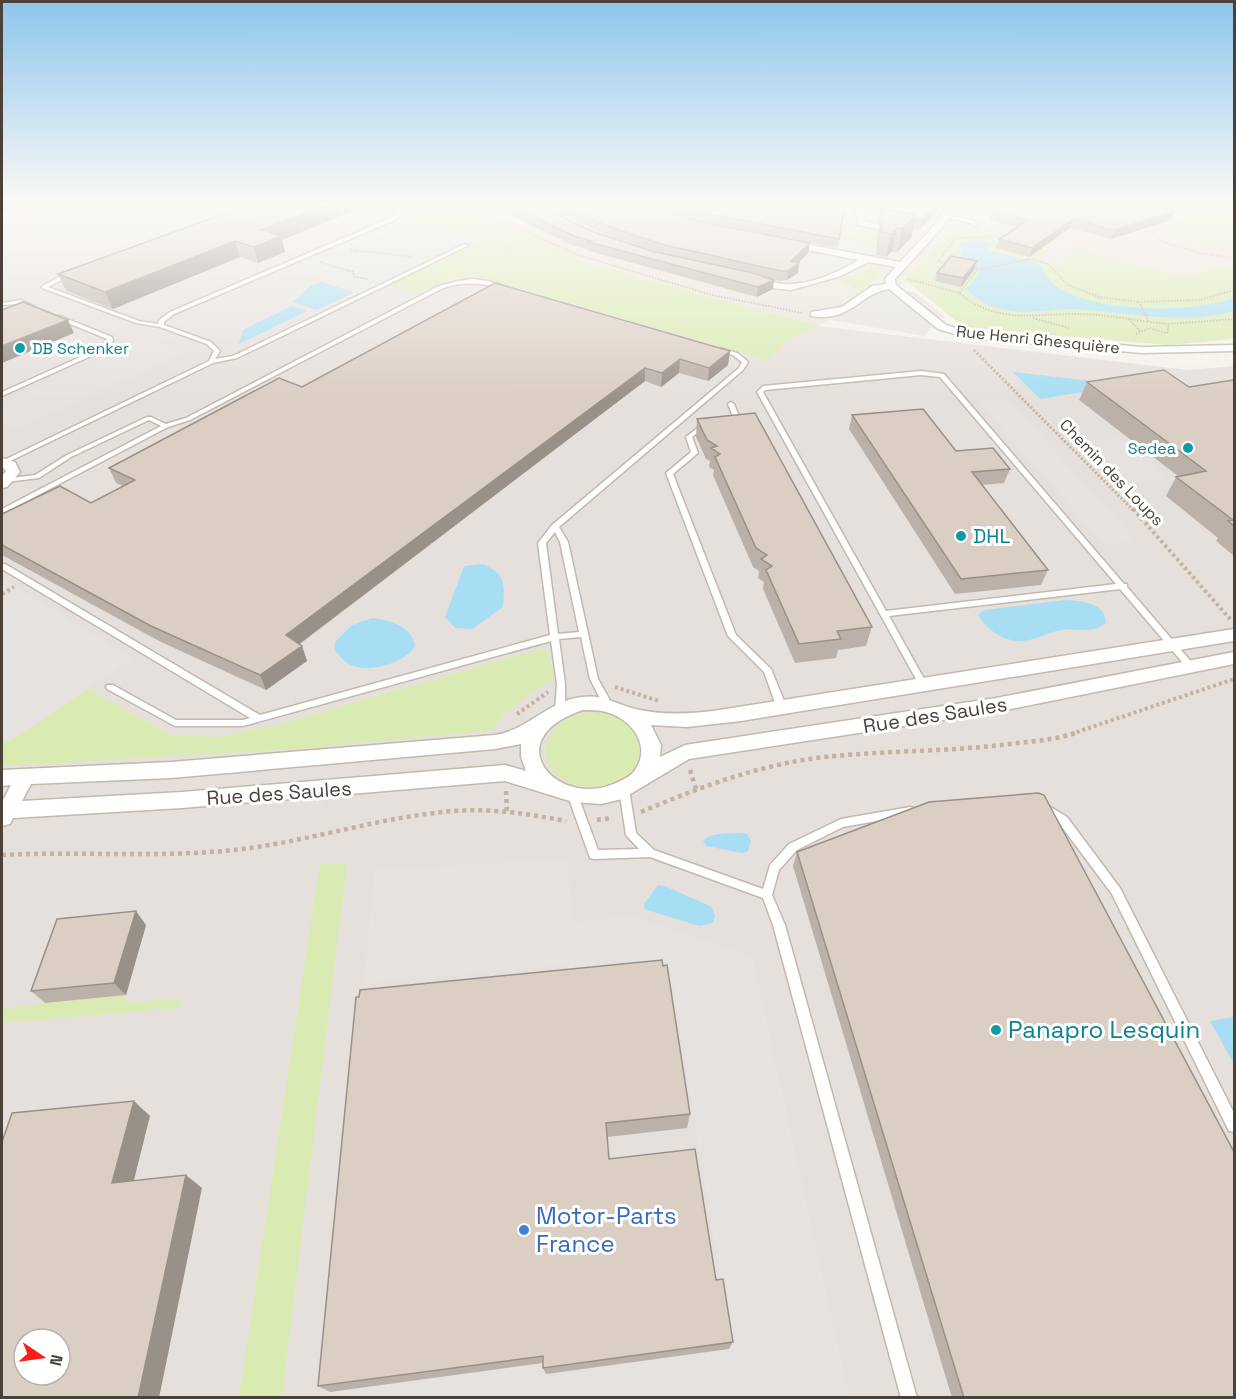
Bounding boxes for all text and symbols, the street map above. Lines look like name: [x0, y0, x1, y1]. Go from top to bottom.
street label: Rue Henri Ghesquière: [955, 320, 1121, 359]
place label: DB Schenker: [32, 338, 129, 359]
marker: DB Schenker: [13, 341, 27, 355]
street label: Chemin des Loups: [1055, 414, 1168, 530]
place label: Sedea: [1128, 438, 1176, 459]
marker: Sedea: [1181, 441, 1195, 455]
place label: DHL: [973, 523, 1010, 549]
marker: DHL: [954, 529, 968, 543]
street label: Rue des Saules: [861, 691, 1009, 739]
street label: Rue des Saules: [206, 775, 352, 811]
place label: Panapro Lesquin: [1008, 1014, 1200, 1045]
marker: Panapro Lesquin: [989, 1023, 1003, 1037]
place label: Motor-Parts France: [536, 1200, 677, 1259]
marker: Motor-Parts France: [517, 1223, 531, 1237]
north arrow: [12, 1327, 72, 1387]
text: N: [45, 1353, 68, 1368]

